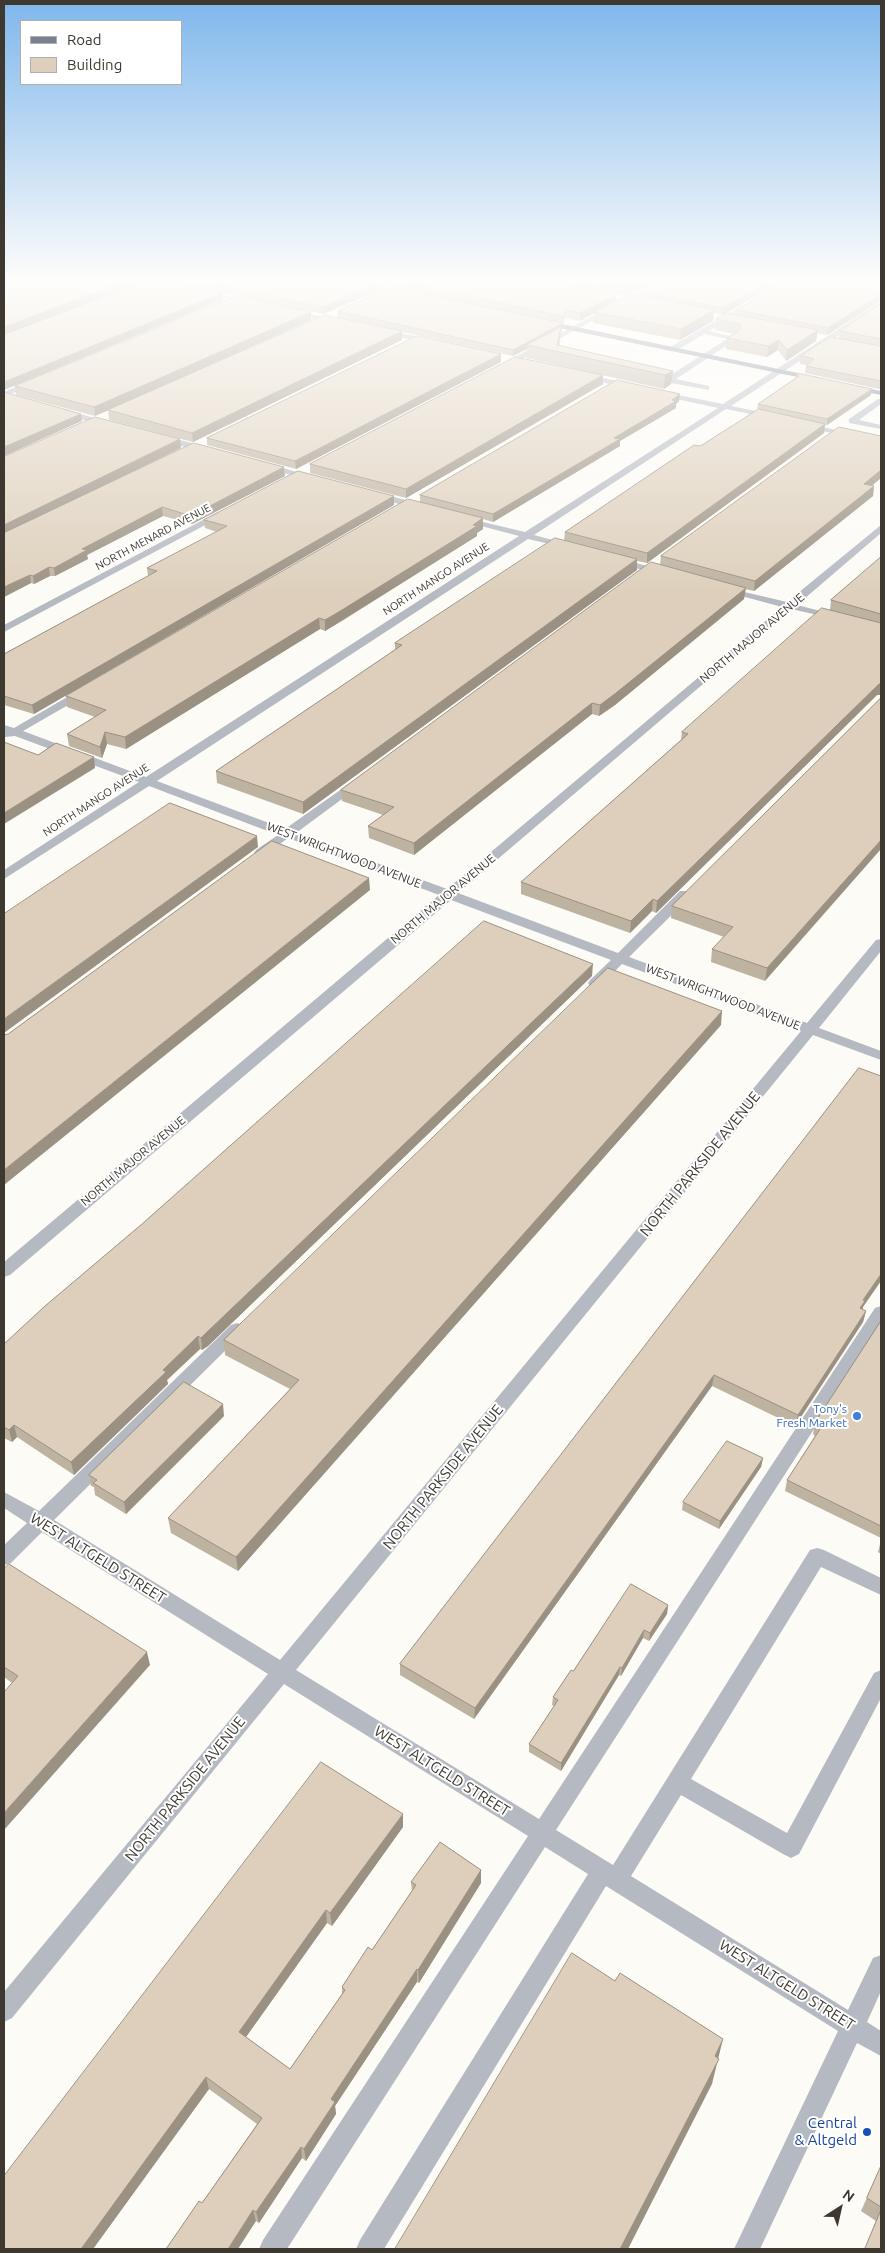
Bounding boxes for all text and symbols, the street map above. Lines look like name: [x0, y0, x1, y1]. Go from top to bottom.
legend: [20, 20, 182, 85]
text: Road: [67, 31, 102, 48]
text: Building: [67, 56, 122, 73]
street label: NORTH MENARD AVENUE: [93, 501, 213, 573]
street label: NORTH MANGO AVENUE: [381, 540, 491, 618]
street label: NORTH MAJOR AVENUE: [697, 590, 807, 686]
street label: NORTH MANGO AVENUE: [41, 761, 151, 839]
street label: WEST WRIGHTWOOD AVENUE: [265, 819, 423, 891]
street label: NORTH MAJOR AVENUE: [388, 851, 498, 947]
street label: WEST WRIGHTWOOD AVENUE: [644, 961, 802, 1033]
street label: NORTH PARKSIDE AVENUE: [636, 1088, 764, 1240]
street label: NORTH MAJOR AVENUE: [78, 1113, 188, 1209]
street label: NORTH PARKSIDE AVENUE: [379, 1401, 507, 1553]
place label: Tony's Fresh Market: [777, 1402, 847, 1430]
marker: Tony's Fresh Market: [851, 1410, 863, 1422]
street label: WEST ALTGELD STREET: [27, 1509, 169, 1607]
street label: NORTH PARKSIDE AVENUE: [121, 1713, 249, 1865]
street label: WEST ALTGELD STREET: [371, 1722, 513, 1820]
street label: WEST ALTGELD STREET: [716, 1936, 858, 2034]
place label: Central & Altgeld: [795, 2114, 857, 2149]
marker: Central & Altgeld: [861, 2126, 873, 2138]
north arrow: [815, 2183, 865, 2233]
text: N: [840, 2186, 857, 2205]

